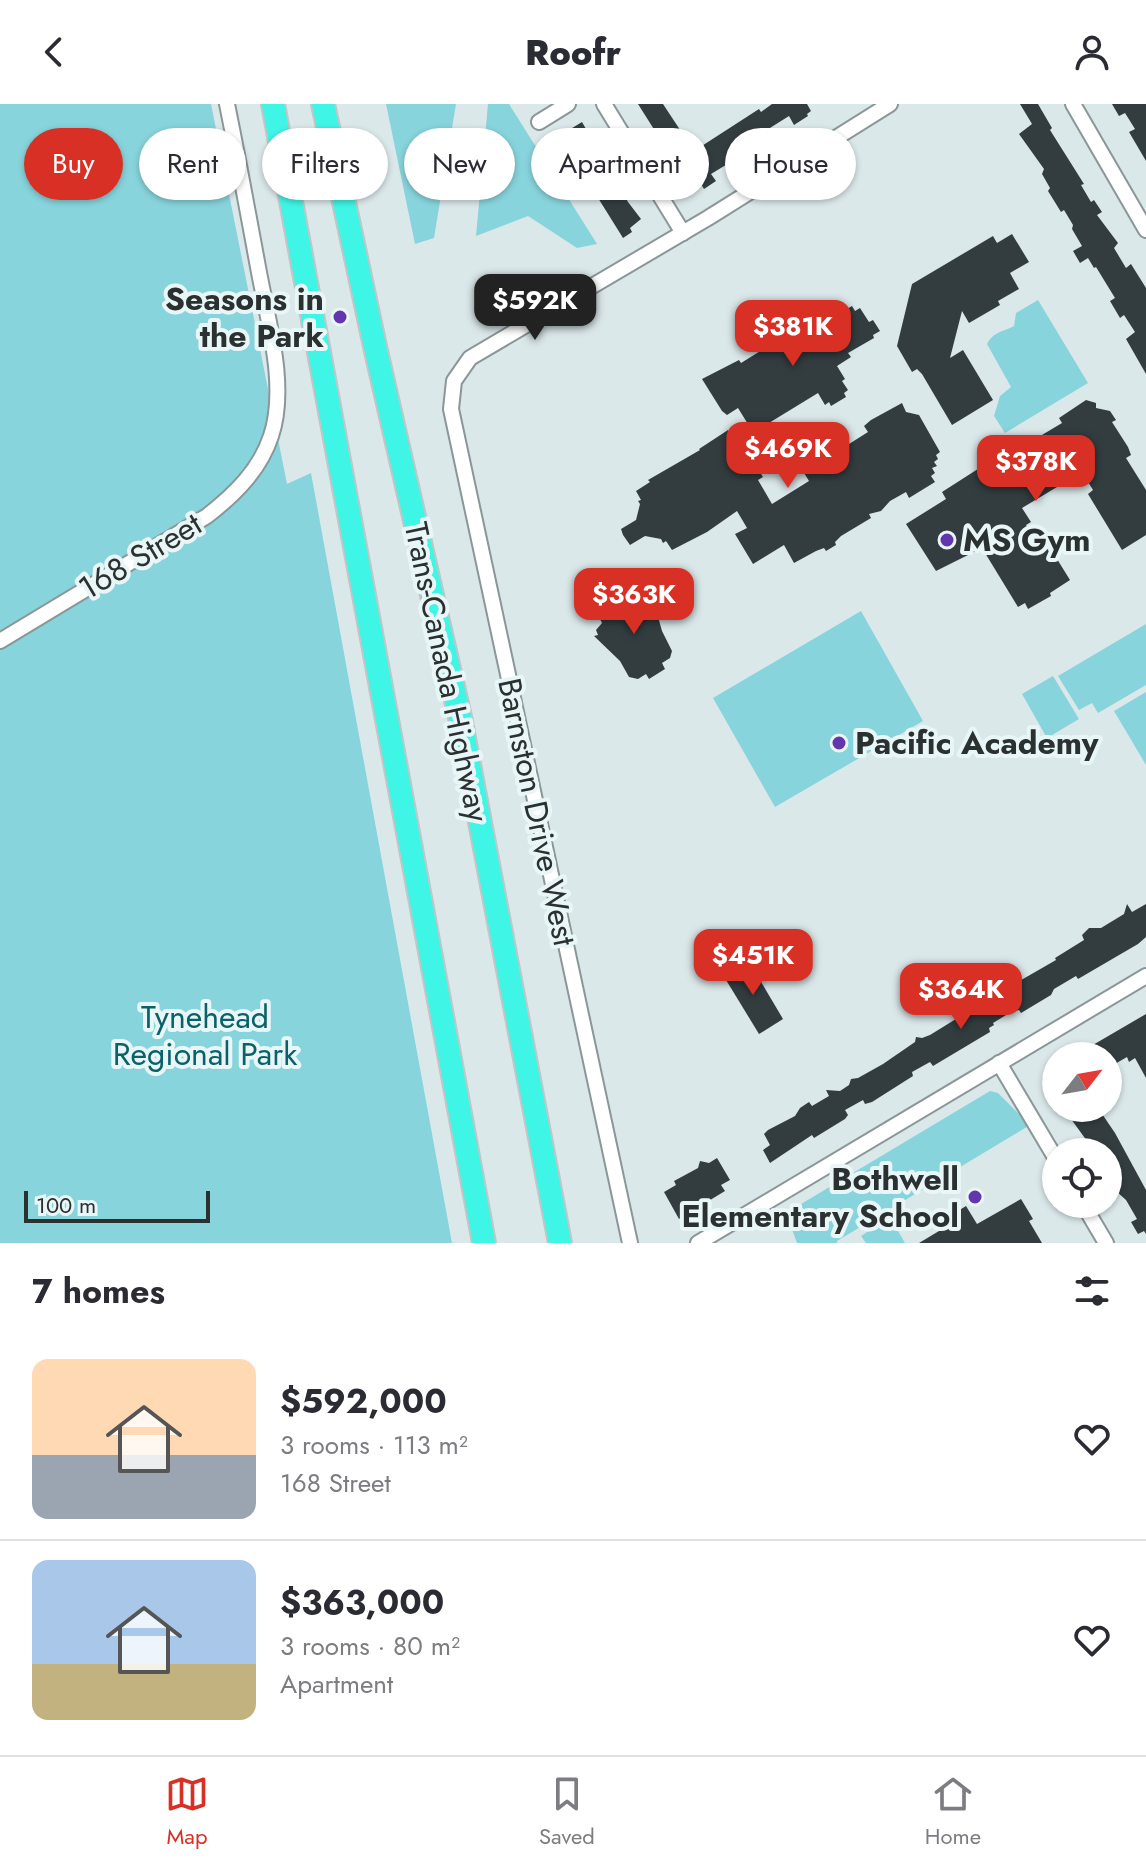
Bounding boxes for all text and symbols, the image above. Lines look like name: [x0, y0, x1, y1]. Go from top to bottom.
text: Roofr: [525, 26, 621, 78]
icon: back: [32, 30, 76, 74]
icon: person: [1070, 30, 1114, 74]
chip: Buy: [24, 128, 123, 200]
chip: Rent: [139, 128, 246, 200]
chip: Filters: [262, 128, 388, 200]
chip: New: [404, 128, 515, 200]
chip: Apartment: [531, 128, 709, 200]
chip: House: [725, 128, 856, 200]
pin: $592K: [479, 274, 591, 342]
place label: Seasons in the Park: [165, 276, 325, 359]
text: $592K: [492, 281, 578, 319]
pin: $381K: [737, 300, 849, 368]
text: $381K: [753, 307, 833, 345]
marker: Seasons in the Park: [331, 308, 349, 326]
pin: $469K: [732, 422, 844, 490]
text: $469K: [744, 429, 832, 467]
pin: $378K: [980, 435, 1092, 503]
text: $378K: [995, 442, 1077, 480]
street label: 168 Street: [70, 501, 211, 611]
place label: MS Gym: [963, 517, 1091, 563]
street label: Trans-Canada Highway: [393, 518, 501, 827]
marker: MS Gym: [938, 531, 956, 549]
pin: $363K: [578, 568, 690, 636]
text: $363K: [592, 575, 676, 613]
street label: Barnston Drive West: [486, 674, 588, 950]
place label: Pacific Academy: [855, 720, 1099, 766]
marker: Pacific Academy: [830, 734, 848, 752]
pin: $451K: [697, 929, 809, 997]
text: $451K: [712, 936, 794, 974]
pin: $364K: [905, 963, 1017, 1031]
text: $364K: [918, 970, 1004, 1008]
park label: Tynehead Regional Park: [113, 994, 298, 1077]
north arrow: [1042, 1042, 1122, 1122]
map controls: [1042, 1042, 1122, 1218]
button: locate: [1042, 1138, 1122, 1218]
place label: Bothwell Elementary School: [682, 1156, 959, 1239]
scale bar: [24, 1187, 210, 1223]
marker: Bothwell Elementary School: [966, 1188, 984, 1206]
text: 100 m: [36, 1189, 96, 1221]
text: 7 homes: [32, 1267, 165, 1316]
icon: filters: [1070, 1269, 1114, 1313]
text: $592,000: [280, 1377, 447, 1426]
icon: home: [96, 1391, 192, 1487]
icon: heart: [1070, 1417, 1114, 1461]
text: 3 rooms · 113 m²: [280, 1426, 468, 1464]
text: 168 Street: [280, 1464, 391, 1502]
text: $363,000: [280, 1578, 444, 1627]
icon: home: [96, 1592, 192, 1688]
icon: heart: [1070, 1618, 1114, 1662]
text: 3 rooms · 80 m²: [280, 1627, 460, 1665]
text: Apartment: [280, 1665, 393, 1703]
tab: Map: [165, 1772, 209, 1852]
tab: Saved: [539, 1772, 595, 1852]
tab: Home: [925, 1772, 981, 1852]

